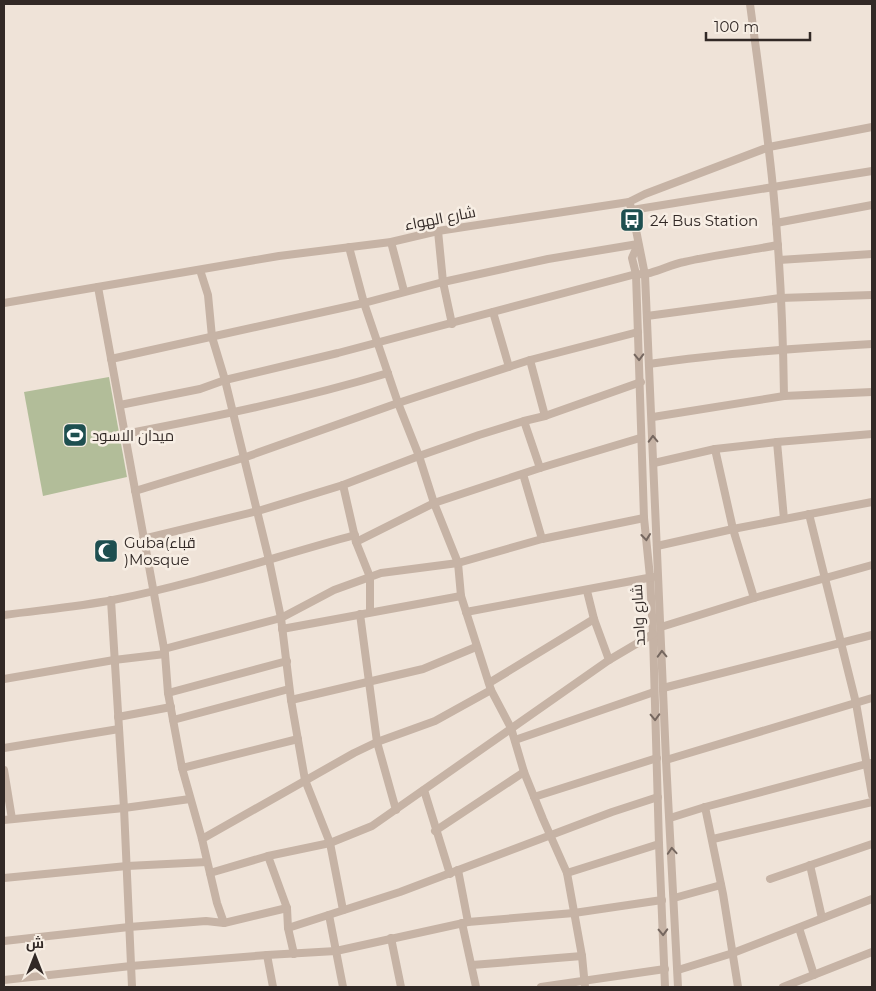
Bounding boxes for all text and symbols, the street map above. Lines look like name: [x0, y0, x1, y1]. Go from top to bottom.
scale bar: [706, 10, 810, 42]
text: 100 m: [714, 17, 759, 36]
street label: شارع الهواء: [403, 202, 477, 236]
bus stop icon: 24 Bus Station: [619, 207, 645, 233]
place label: 24 Bus Station: [650, 211, 758, 230]
one-way arrow: [634, 354, 645, 362]
sports icon: ميدان الاسود: [62, 422, 88, 448]
place label: ميدان الاسود: [92, 426, 174, 446]
one-way arrow: [648, 435, 659, 443]
place label: Guba(قباء )Mosque: [124, 533, 196, 569]
one-way arrow: [640, 533, 651, 541]
mosque icon: Guba(قباء )Mosque: [93, 538, 119, 564]
street label: شارع واحد: [627, 584, 651, 646]
one-way arrow: [657, 650, 667, 658]
one-way arrow: [650, 713, 660, 721]
one-way arrow: [666, 847, 677, 855]
one-way arrow: [658, 928, 669, 936]
north arrow: [10, 931, 60, 981]
text: ش: [26, 934, 44, 952]

